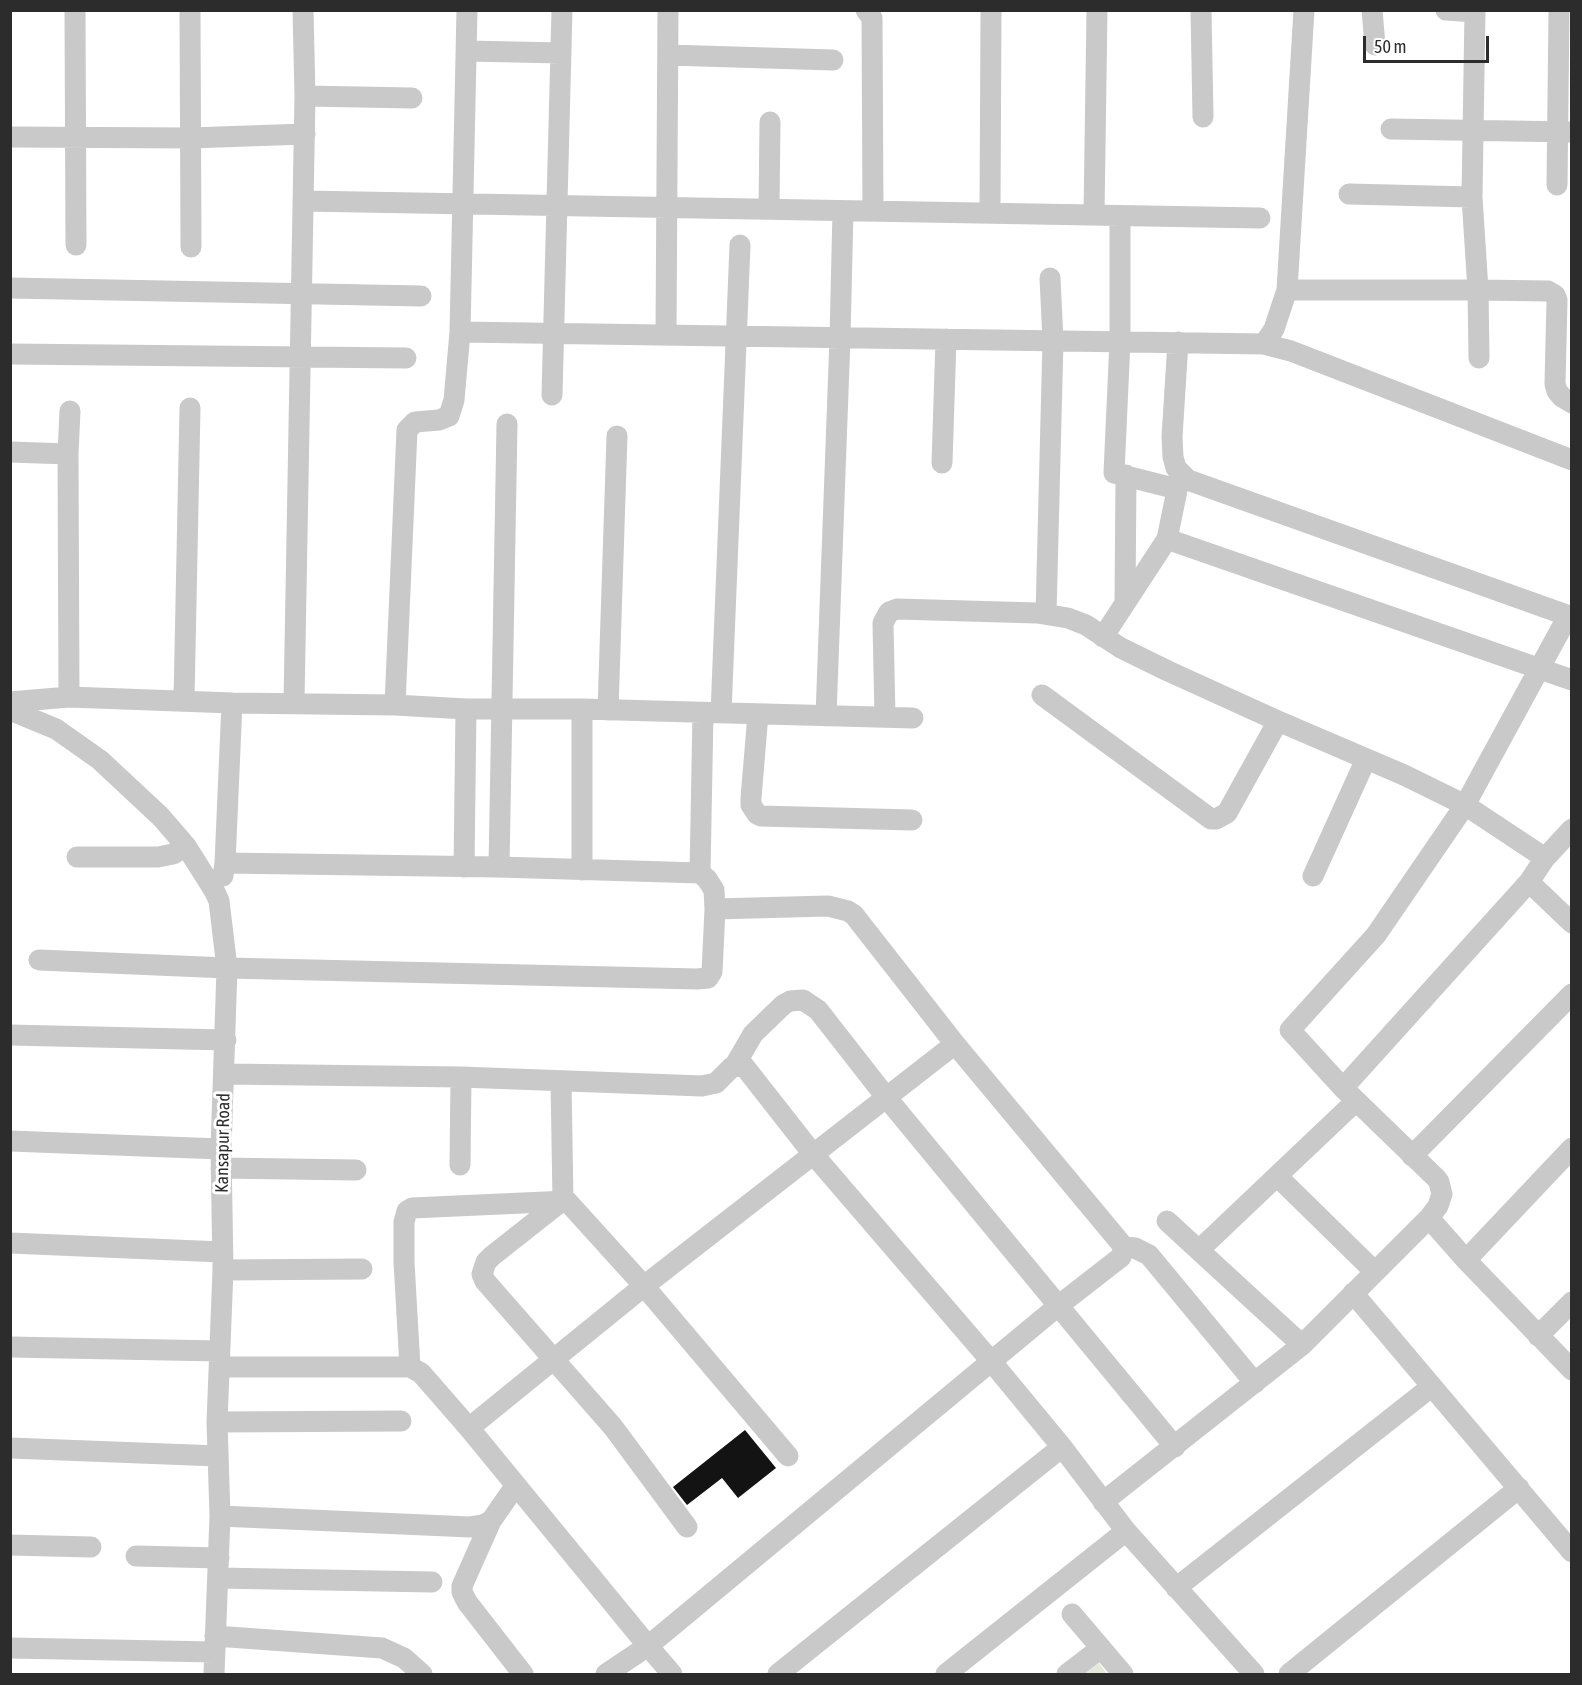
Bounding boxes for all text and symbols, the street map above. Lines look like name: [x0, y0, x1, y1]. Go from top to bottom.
scale bar: [1366, 24, 1492, 62]
text: 50 m: [1374, 36, 1406, 57]
street label: Kansapur Road: [211, 1093, 235, 1193]

